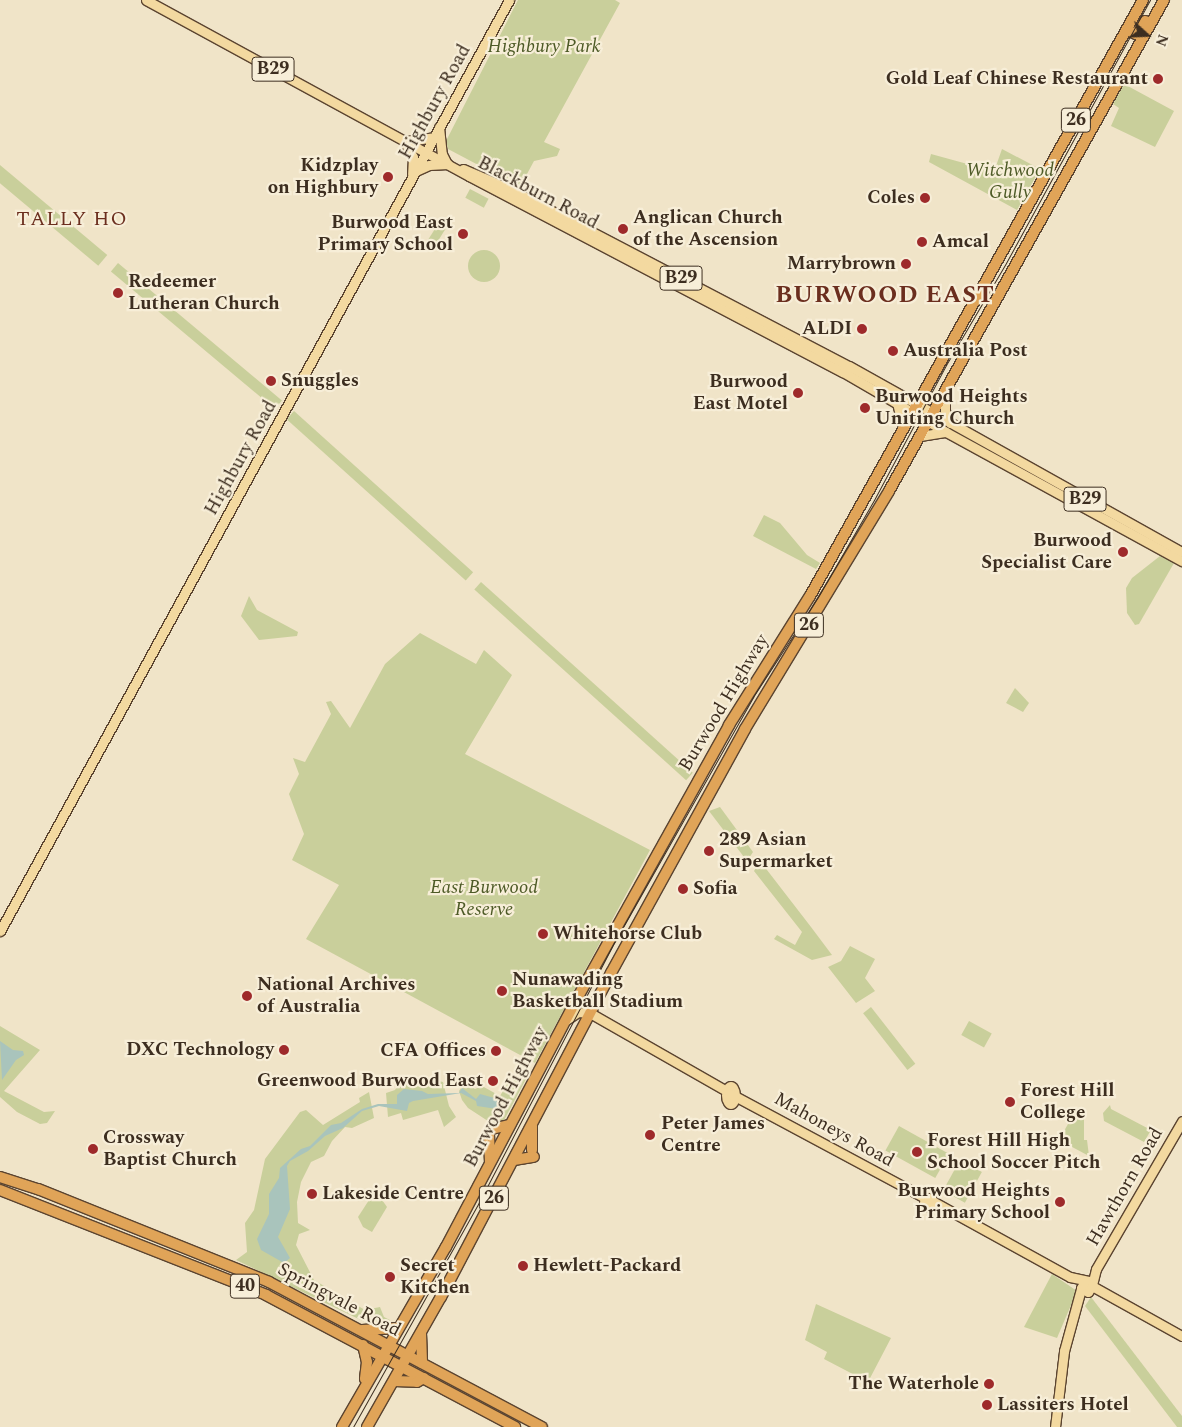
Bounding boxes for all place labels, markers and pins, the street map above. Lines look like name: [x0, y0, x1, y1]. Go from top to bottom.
place label: Gold Leaf Chinese Restaurant: [886, 68, 1148, 90]
marker: Gold Leaf Chinese Restaurant: [1152, 73, 1164, 85]
place label: Kidzplay on Highbury: [268, 155, 378, 199]
marker: Kidzplay on Highbury: [382, 171, 394, 183]
place label: Coles: [867, 187, 915, 209]
marker: Coles: [919, 192, 931, 204]
place label: Anglican Church of the Ascension: [633, 207, 783, 251]
place label: Burwood East Primary School: [318, 212, 453, 256]
marker: Anglican Church of the Ascension: [617, 223, 629, 235]
marker: Burwood East Primary School: [457, 228, 469, 240]
place label: Amcal: [932, 231, 989, 253]
marker: Amcal: [916, 236, 928, 248]
place label: Marrybrown: [787, 253, 896, 275]
marker: Marrybrown: [900, 258, 912, 270]
place label: Redeemer Lutheran Church: [128, 271, 280, 315]
marker: Redeemer Lutheran Church: [112, 287, 124, 299]
place label: ALDI: [802, 318, 852, 340]
marker: ALDI: [856, 323, 868, 335]
place label: Australia Post: [903, 340, 1028, 362]
marker: Australia Post: [887, 345, 899, 357]
place label: Snuggles: [281, 370, 359, 392]
place label: Burwood East Motel: [693, 371, 788, 415]
marker: Snuggles: [265, 375, 277, 387]
place label: Burwood Heights Uniting Church: [875, 386, 1028, 430]
marker: Burwood East Motel: [792, 387, 804, 399]
marker: Burwood Heights Uniting Church: [859, 402, 871, 414]
place label: Burwood Specialist Care: [981, 530, 1112, 574]
marker: Burwood Specialist Care: [1116, 545, 1130, 559]
place label: 289 Asian Supermarket: [719, 829, 833, 873]
marker: 289 Asian Supermarket: [703, 845, 715, 857]
place label: Sofia: [693, 878, 738, 900]
marker: Sofia: [677, 883, 689, 895]
place label: Whitehorse Club: [553, 923, 702, 945]
marker: Whitehorse Club: [537, 928, 549, 940]
place label: Nunawading Basketball Stadium: [512, 969, 683, 1013]
place label: National Archives of Australia: [257, 974, 415, 1018]
marker: Nunawading Basketball Stadium: [496, 985, 508, 997]
marker: National Archives of Australia: [241, 990, 253, 1002]
place label: DXC Technology: [126, 1039, 274, 1061]
place label: CFA Offices: [380, 1040, 486, 1062]
marker: DXC Technology: [278, 1044, 290, 1056]
marker: CFA Offices: [490, 1045, 502, 1057]
place label: Greenwood Burwood East: [257, 1070, 483, 1092]
marker: Greenwood Burwood East: [487, 1075, 499, 1087]
place label: Forest Hill College: [1020, 1080, 1114, 1124]
marker: Forest Hill College: [1004, 1096, 1016, 1108]
place label: Peter James Centre: [661, 1113, 765, 1157]
place label: Crossway Baptist Church: [103, 1127, 237, 1171]
marker: Peter James Centre: [643, 1128, 657, 1142]
place label: Forest Hill High School Soccer Pitch: [927, 1130, 1101, 1174]
marker: Crossway Baptist Church: [87, 1143, 99, 1155]
marker: Forest Hill High School Soccer Pitch: [911, 1146, 923, 1158]
place label: Burwood Heights Primary School: [897, 1180, 1050, 1224]
place label: Lakeside Centre: [322, 1183, 464, 1205]
marker: Lakeside Centre: [306, 1188, 318, 1200]
marker: Burwood Heights Primary School: [1054, 1196, 1066, 1208]
place label: Secret Kitchen: [400, 1255, 470, 1299]
place label: Hewlett-Packard: [533, 1255, 681, 1277]
marker: Hewlett-Packard: [517, 1260, 529, 1272]
marker: Secret Kitchen: [384, 1271, 396, 1283]
place label: The Waterhole: [848, 1373, 979, 1395]
marker: The Waterhole: [983, 1378, 995, 1390]
place label: Lassiters Hotel: [997, 1394, 1129, 1416]
marker: Lassiters Hotel: [981, 1399, 993, 1411]

